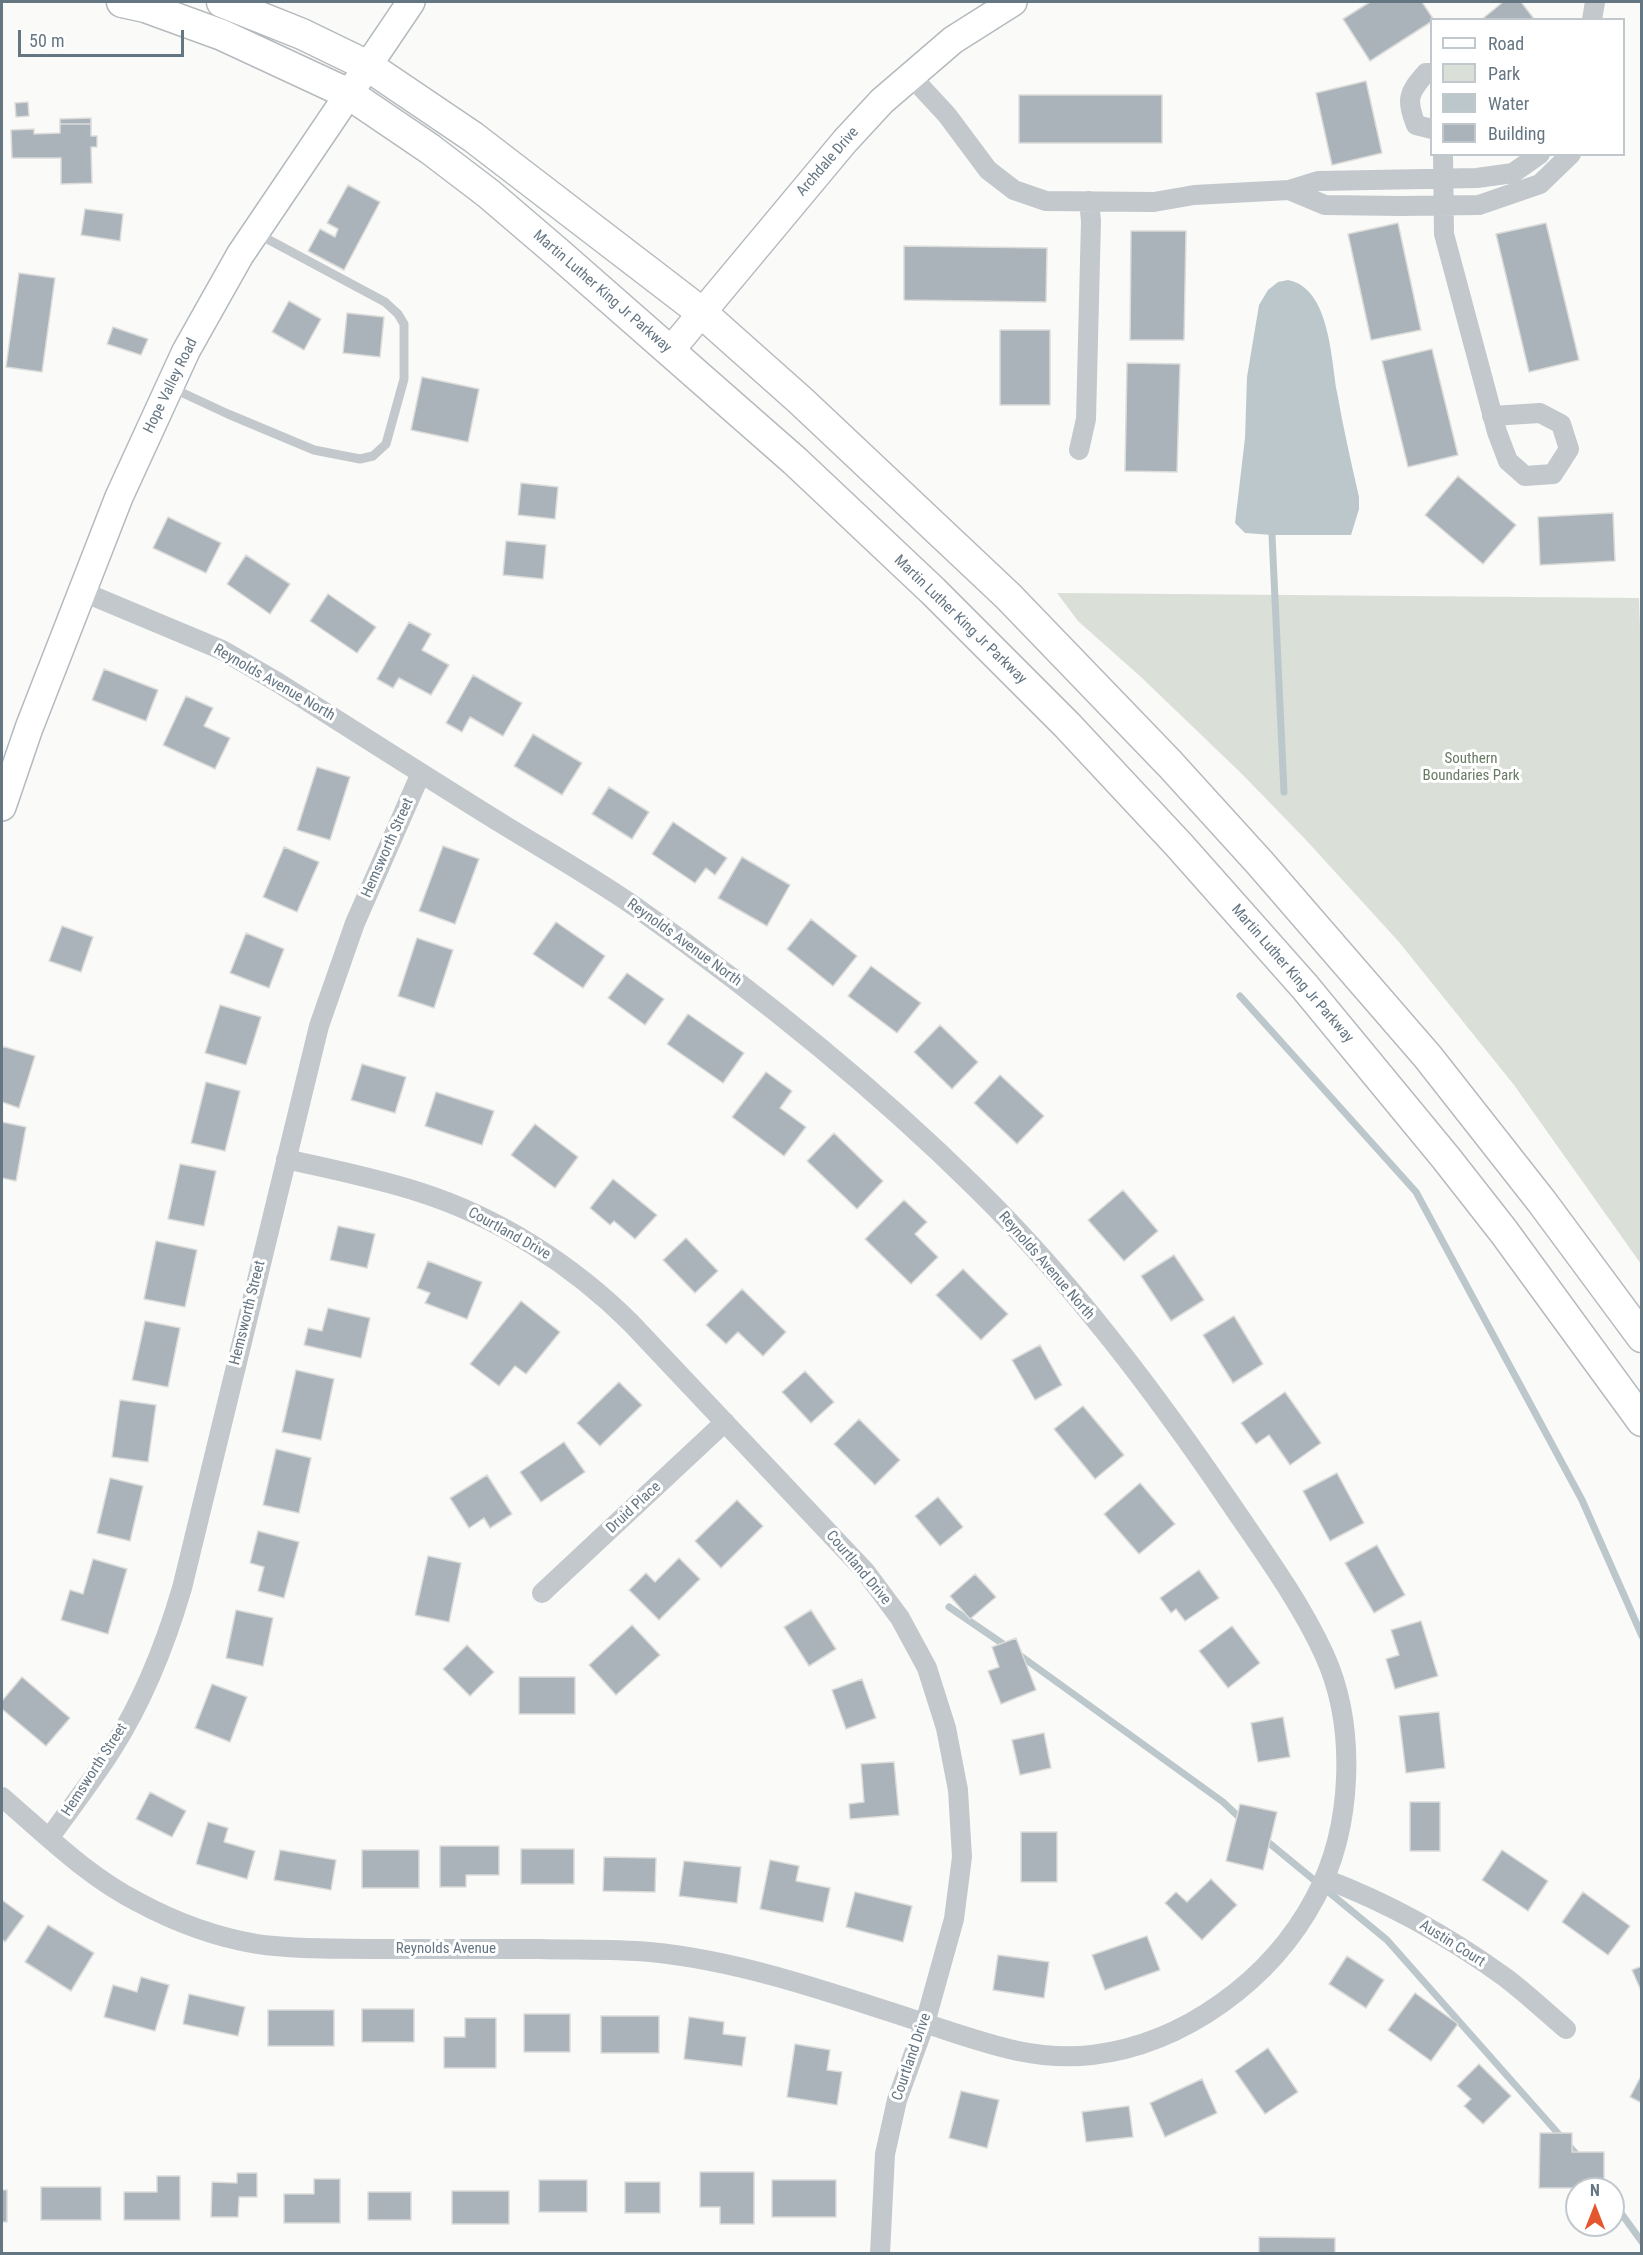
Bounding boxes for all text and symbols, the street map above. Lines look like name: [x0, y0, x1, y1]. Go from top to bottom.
scale bar: [21, 18, 188, 56]
legend: [1430, 18, 1625, 156]
text: 50 m: [29, 30, 64, 51]
text: Road: [1488, 33, 1524, 54]
text: Park: [1488, 63, 1520, 84]
text: Water: [1488, 93, 1529, 114]
text: Building: [1488, 123, 1545, 144]
street label: Archdale Drive: [793, 124, 863, 200]
street label: Martin Luther King Jr Parkway: [529, 227, 675, 357]
street label: Hope Valley Road: [140, 336, 202, 436]
street label: Martin Luther King Jr Parkway: [890, 552, 1030, 688]
street label: Reynolds Avenue North: [210, 641, 338, 725]
park label: Southern Boundaries Park: [1423, 750, 1519, 785]
street label: Hemsworth Street: [358, 795, 418, 901]
street label: Reynolds Avenue North: [623, 895, 745, 991]
street label: Martin Luther King Jr Parkway: [1227, 901, 1357, 1047]
street label: Courtland Drive: [465, 1204, 553, 1264]
street label: Reynolds Avenue North: [994, 1208, 1098, 1324]
street label: Hemsworth Street: [226, 1259, 270, 1367]
street label: Druid Place: [603, 1478, 665, 1538]
street label: Courtland Drive: [822, 1527, 894, 1609]
street label: Hemsworth Street: [58, 1720, 132, 1820]
street label: Austin Court: [1416, 1917, 1488, 1971]
street label: Reynolds Avenue: [396, 1940, 496, 1958]
street label: Courtland Drive: [889, 2011, 935, 2103]
north arrow: [1565, 2177, 1625, 2237]
text: N: [1590, 2181, 1600, 2200]

